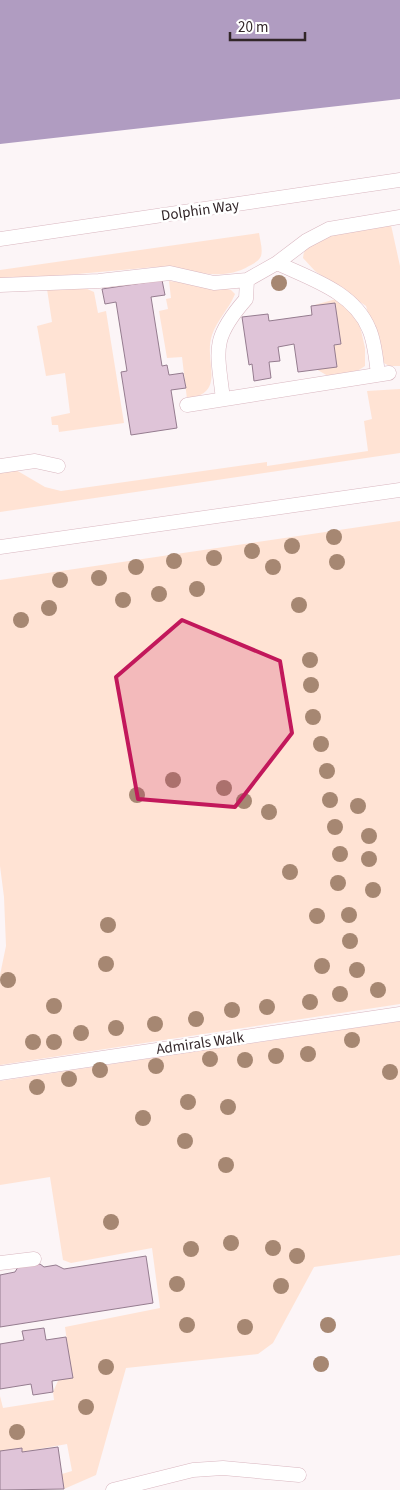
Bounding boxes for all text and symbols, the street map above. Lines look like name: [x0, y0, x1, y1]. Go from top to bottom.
scale bar: [230, 10, 305, 42]
text: 20 m: [238, 17, 268, 38]
street label: Dolphin Way: [160, 195, 240, 226]
street label: Admirals Walk: [155, 1027, 246, 1060]

